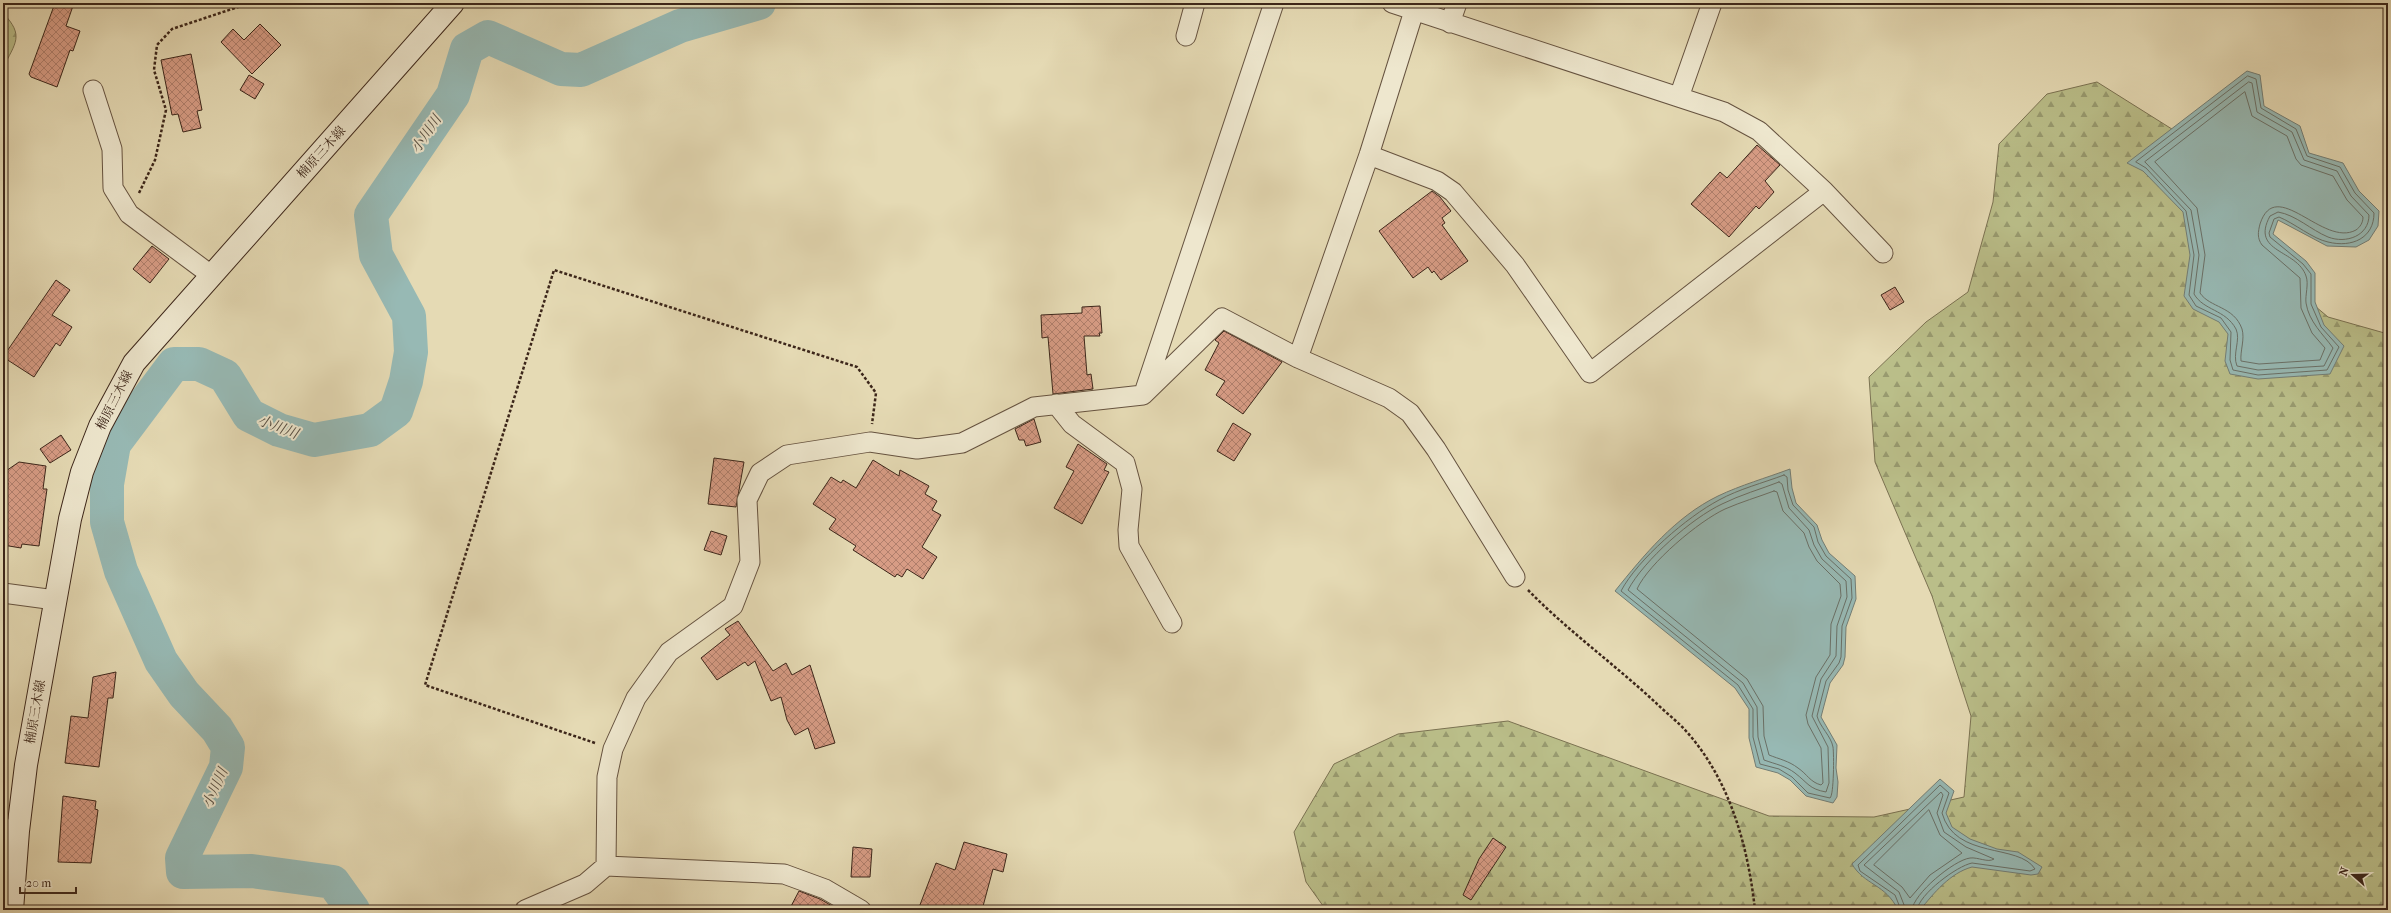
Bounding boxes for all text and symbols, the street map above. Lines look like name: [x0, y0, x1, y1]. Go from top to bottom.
water label: 小川川: [407, 110, 446, 156]
street label: 楠原三木線: [294, 123, 348, 181]
street label: 楠原三木線: [93, 368, 135, 432]
water label: 小川川: [255, 412, 303, 443]
street label: 楠原三木線: [22, 679, 48, 745]
water label: 小川川: [199, 764, 232, 811]
north arrow: [2333, 855, 2373, 895]
text: N: [2337, 865, 2352, 878]
scale bar: [20, 869, 76, 895]
text: 20 m: [26, 876, 51, 890]

